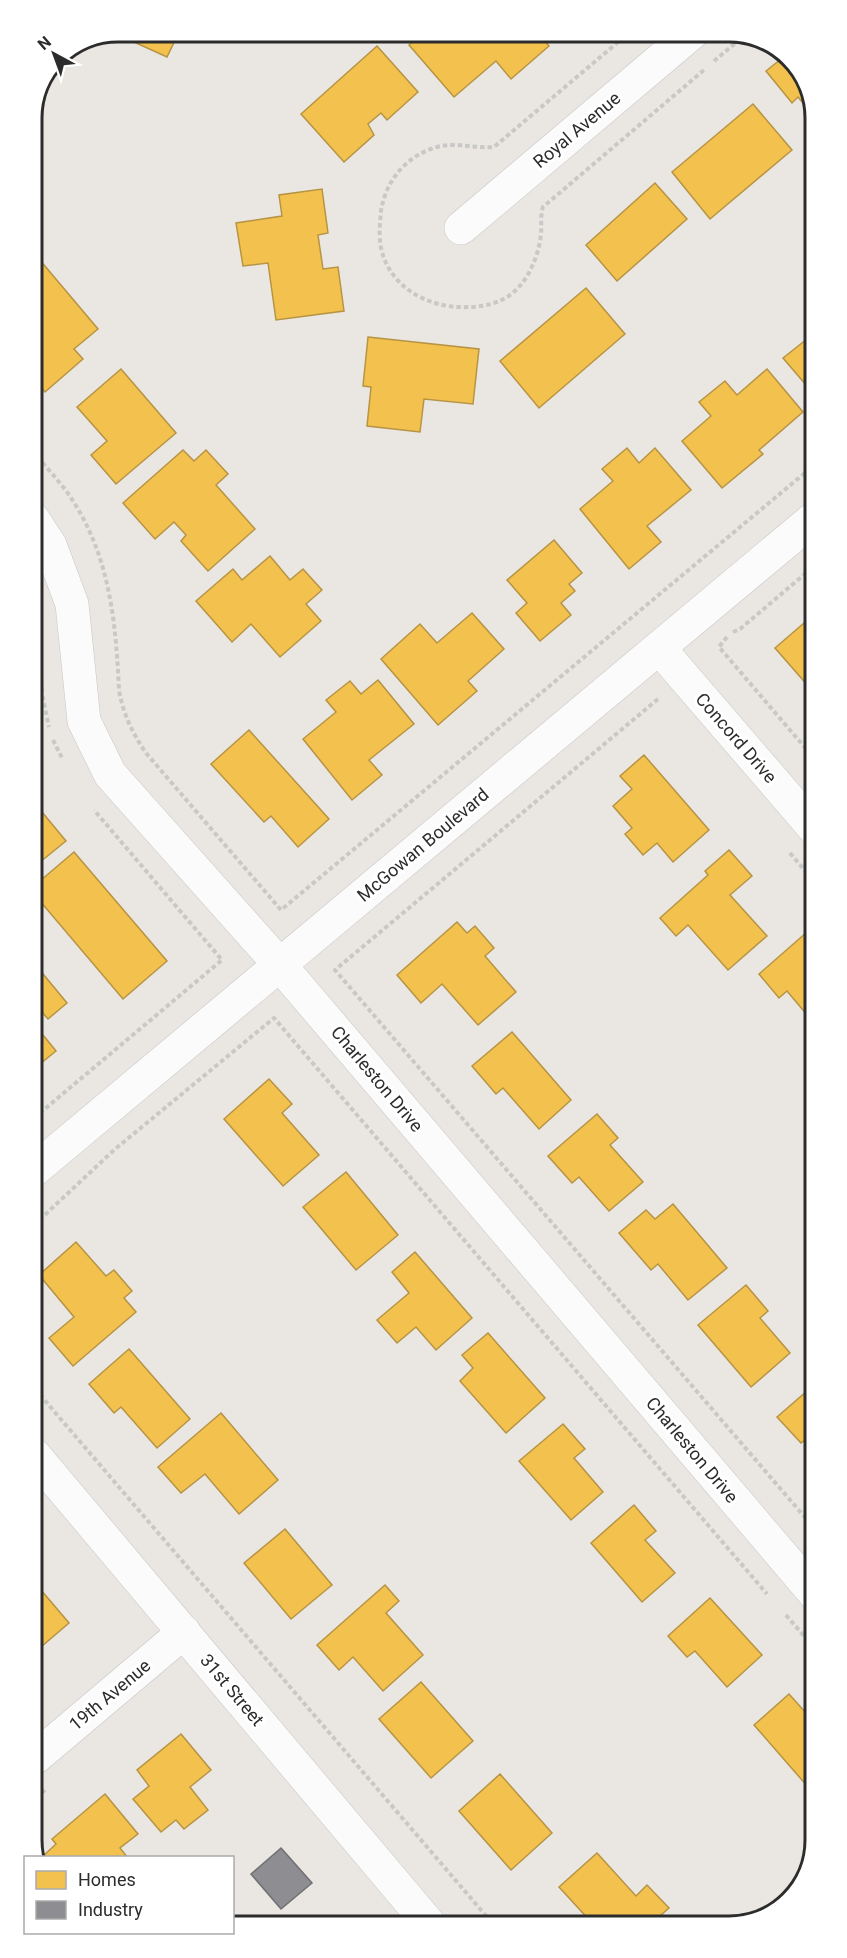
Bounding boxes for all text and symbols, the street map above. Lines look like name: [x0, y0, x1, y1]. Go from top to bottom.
north arrow: [24, 24, 84, 84]
text: N: [34, 32, 55, 54]
street label: Royal Avenue: [529, 87, 624, 172]
street label: Concord Drive: [692, 688, 781, 787]
street label: McGowan Boulevard: [353, 784, 493, 906]
street label: Charleston Drive: [327, 1022, 428, 1136]
street label: Charleston Drive: [642, 1393, 743, 1507]
street label: 31st Street: [196, 1649, 269, 1730]
street label: 19th Avenue: [65, 1655, 154, 1735]
legend: [24, 1856, 234, 1934]
text: Homes: [78, 1869, 136, 1890]
text: Industry: [78, 1899, 143, 1920]

